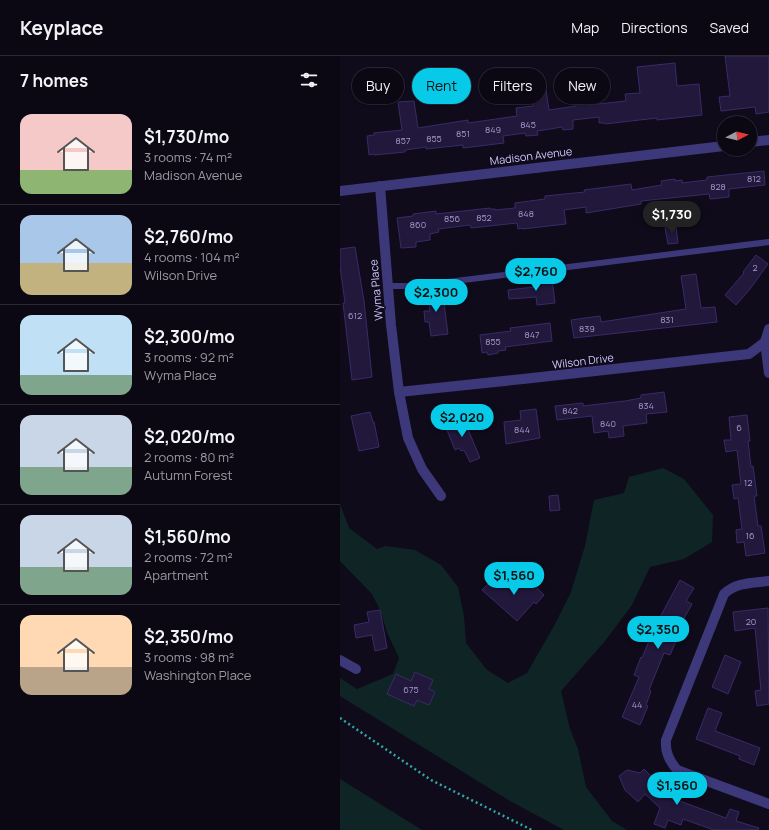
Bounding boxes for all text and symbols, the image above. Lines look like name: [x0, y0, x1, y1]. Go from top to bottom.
text: Keyplace: [20, 15, 103, 41]
text: Map: [571, 18, 599, 37]
text: Directions: [621, 18, 688, 37]
text: Saved: [710, 18, 749, 37]
chip: Buy: [352, 68, 404, 104]
chip: Rent: [412, 68, 471, 104]
chip: Filters: [479, 68, 546, 104]
chip: New: [554, 68, 610, 104]
text: 7 homes: [20, 69, 88, 92]
icon: filters: [298, 69, 320, 91]
north arrow: [717, 116, 757, 156]
map controls: [717, 116, 757, 156]
house number: 845: [520, 118, 536, 131]
house number: 849: [485, 123, 501, 136]
text: $1,730/mo: [144, 125, 229, 148]
house number: 851: [456, 127, 470, 140]
icon: home: [52, 130, 100, 178]
house number: 855: [426, 132, 442, 145]
house number: 857: [396, 134, 411, 147]
street label: Madison Avenue: [489, 143, 574, 168]
text: 3 rooms · 74 m²: [144, 148, 232, 166]
text: Madison Avenue: [144, 166, 242, 184]
house number: 812: [747, 172, 761, 185]
house number: 828: [710, 180, 726, 193]
pin: $1,730: [639, 201, 705, 235]
text: $1,730: [652, 205, 692, 223]
house number: 848: [518, 207, 534, 220]
house number: 852: [476, 211, 492, 224]
house number: 856: [444, 212, 460, 225]
house number: 860: [410, 218, 426, 231]
text: $2,760/mo: [144, 225, 233, 248]
icon: home: [52, 231, 100, 279]
text: 4 rooms · 104 m²: [144, 248, 240, 266]
street label: Wyma Place: [365, 258, 386, 321]
pin: $2,760: [503, 258, 569, 292]
house number: 2: [752, 261, 758, 274]
text: $2,760: [514, 262, 558, 280]
text: Wilson Drive: [144, 266, 217, 284]
pin: $2,300: [403, 279, 469, 313]
text: $2,300: [414, 283, 458, 301]
house number: 612: [348, 309, 362, 322]
house number: 831: [660, 313, 674, 326]
house number: 839: [579, 322, 595, 335]
text: $2,300/mo: [144, 325, 235, 348]
house number: 847: [524, 328, 540, 341]
icon: home: [52, 331, 100, 379]
house number: 855: [485, 335, 501, 348]
text: 3 rooms · 92 m²: [144, 348, 234, 366]
street label: Wilson Drive: [551, 349, 615, 372]
text: Wyma Place: [144, 366, 217, 384]
house number: 834: [638, 399, 654, 412]
pin: $2,020: [429, 404, 495, 438]
house number: 842: [562, 404, 578, 417]
text: $2,020: [440, 408, 484, 426]
house number: 840: [600, 417, 616, 430]
house number: 6: [736, 421, 742, 434]
house number: 844: [514, 423, 530, 436]
text: $2,020/mo: [144, 425, 235, 448]
icon: home: [52, 431, 100, 479]
text: 2 rooms · 80 m²: [144, 448, 234, 466]
text: Autumn Forest: [144, 466, 232, 484]
house number: 12: [744, 476, 752, 489]
text: $1,560/mo: [144, 525, 231, 548]
house number: 16: [745, 529, 755, 542]
icon: home: [52, 531, 100, 579]
text: 2 rooms · 72 m²: [144, 548, 233, 566]
pin: $1,560: [481, 562, 547, 596]
text: Apartment: [144, 566, 208, 584]
text: $1,560: [493, 566, 535, 584]
house number: 20: [746, 615, 756, 628]
pin: $2,350: [625, 616, 691, 650]
text: $2,350: [636, 620, 680, 638]
text: $2,350/mo: [144, 625, 234, 648]
icon: home: [52, 631, 100, 679]
text: 3 rooms · 98 m²: [144, 648, 234, 666]
text: Washington Place: [144, 666, 251, 684]
house number: 675: [403, 683, 419, 696]
house number: 44: [632, 698, 642, 711]
pin: $1,560: [644, 772, 710, 806]
text: $1,560: [656, 776, 698, 794]

